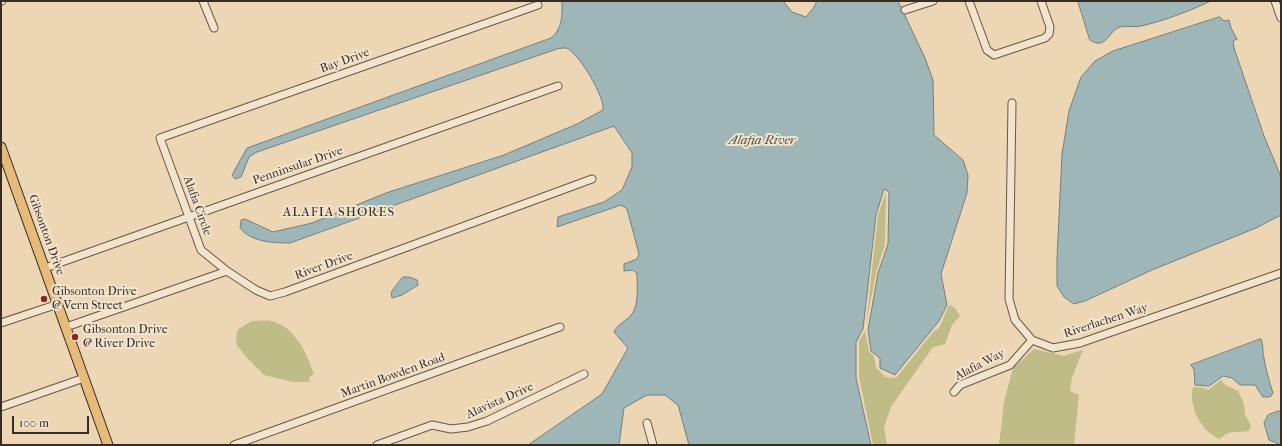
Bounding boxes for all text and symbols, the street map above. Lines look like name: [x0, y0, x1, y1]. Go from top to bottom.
street label: Bay Drive: [318, 45, 372, 77]
water label: Alafia River: [728, 133, 796, 149]
street label: Penninsular Drive: [251, 144, 345, 188]
street label: Alafia Circle: [180, 174, 214, 238]
street label: Gibsonton Drive: [25, 193, 67, 277]
district label: ALAFIA SHORES: [283, 205, 395, 221]
street label: River Drive: [293, 249, 355, 283]
place label: Gibsonton Drive @ Vern Street: [52, 285, 137, 313]
marker: Gibsonton Drive @ Vern Street: [39, 294, 49, 304]
street label: Riverlachen Way: [1062, 301, 1150, 341]
place label: Gibsonton Drive @ River Drive: [83, 323, 168, 351]
marker: Gibsonton Drive @ River Drive: [70, 332, 80, 342]
street label: Alafia Way: [953, 346, 1007, 384]
street label: Martin Bowden Road: [339, 350, 447, 402]
street label: Alavista Drive: [464, 380, 536, 422]
scale bar: [14, 408, 91, 434]
text: 100 m: [19, 416, 49, 430]

